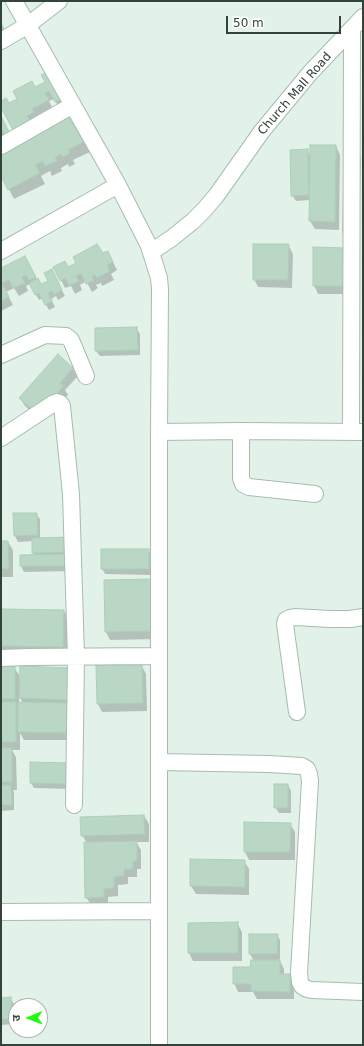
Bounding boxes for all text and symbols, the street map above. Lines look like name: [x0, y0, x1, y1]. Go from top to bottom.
scale bar: [228, 8, 343, 34]
text: 50 m: [233, 16, 264, 30]
street label: Church Mall Road: [255, 50, 335, 138]
north arrow: [8, 998, 48, 1038]
text: उ: [10, 1015, 23, 1022]

